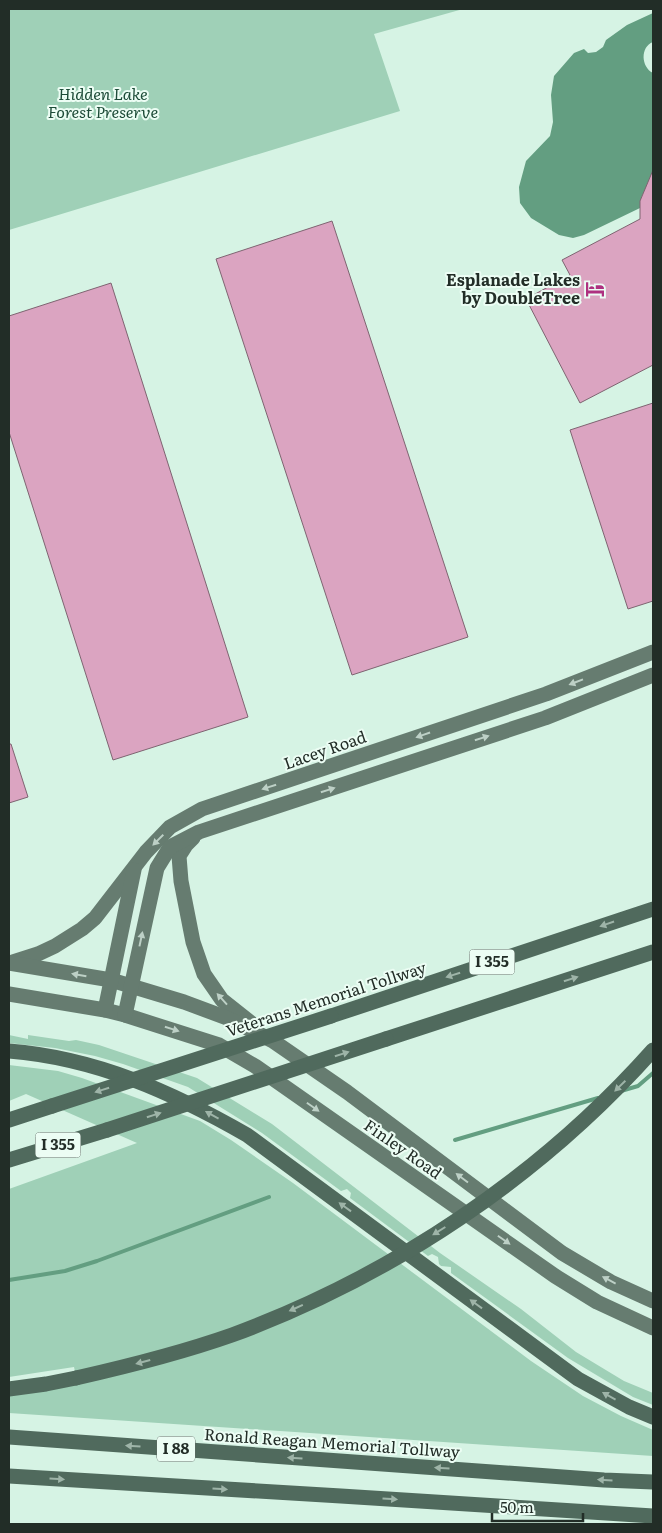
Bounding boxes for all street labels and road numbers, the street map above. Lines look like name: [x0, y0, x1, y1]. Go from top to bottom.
street label: Lacey Road: [280, 724, 369, 774]
road number: I 355: [470, 950, 514, 974]
street label: Veterans Memorial Tollway: [223, 954, 430, 1042]
street label: Finley Road: [360, 1112, 448, 1184]
road number: I 355: [36, 1132, 80, 1158]
street label: Ronald Reagan Memorial Tollway: [203, 1421, 462, 1463]
road number: I 88: [157, 1436, 195, 1462]

